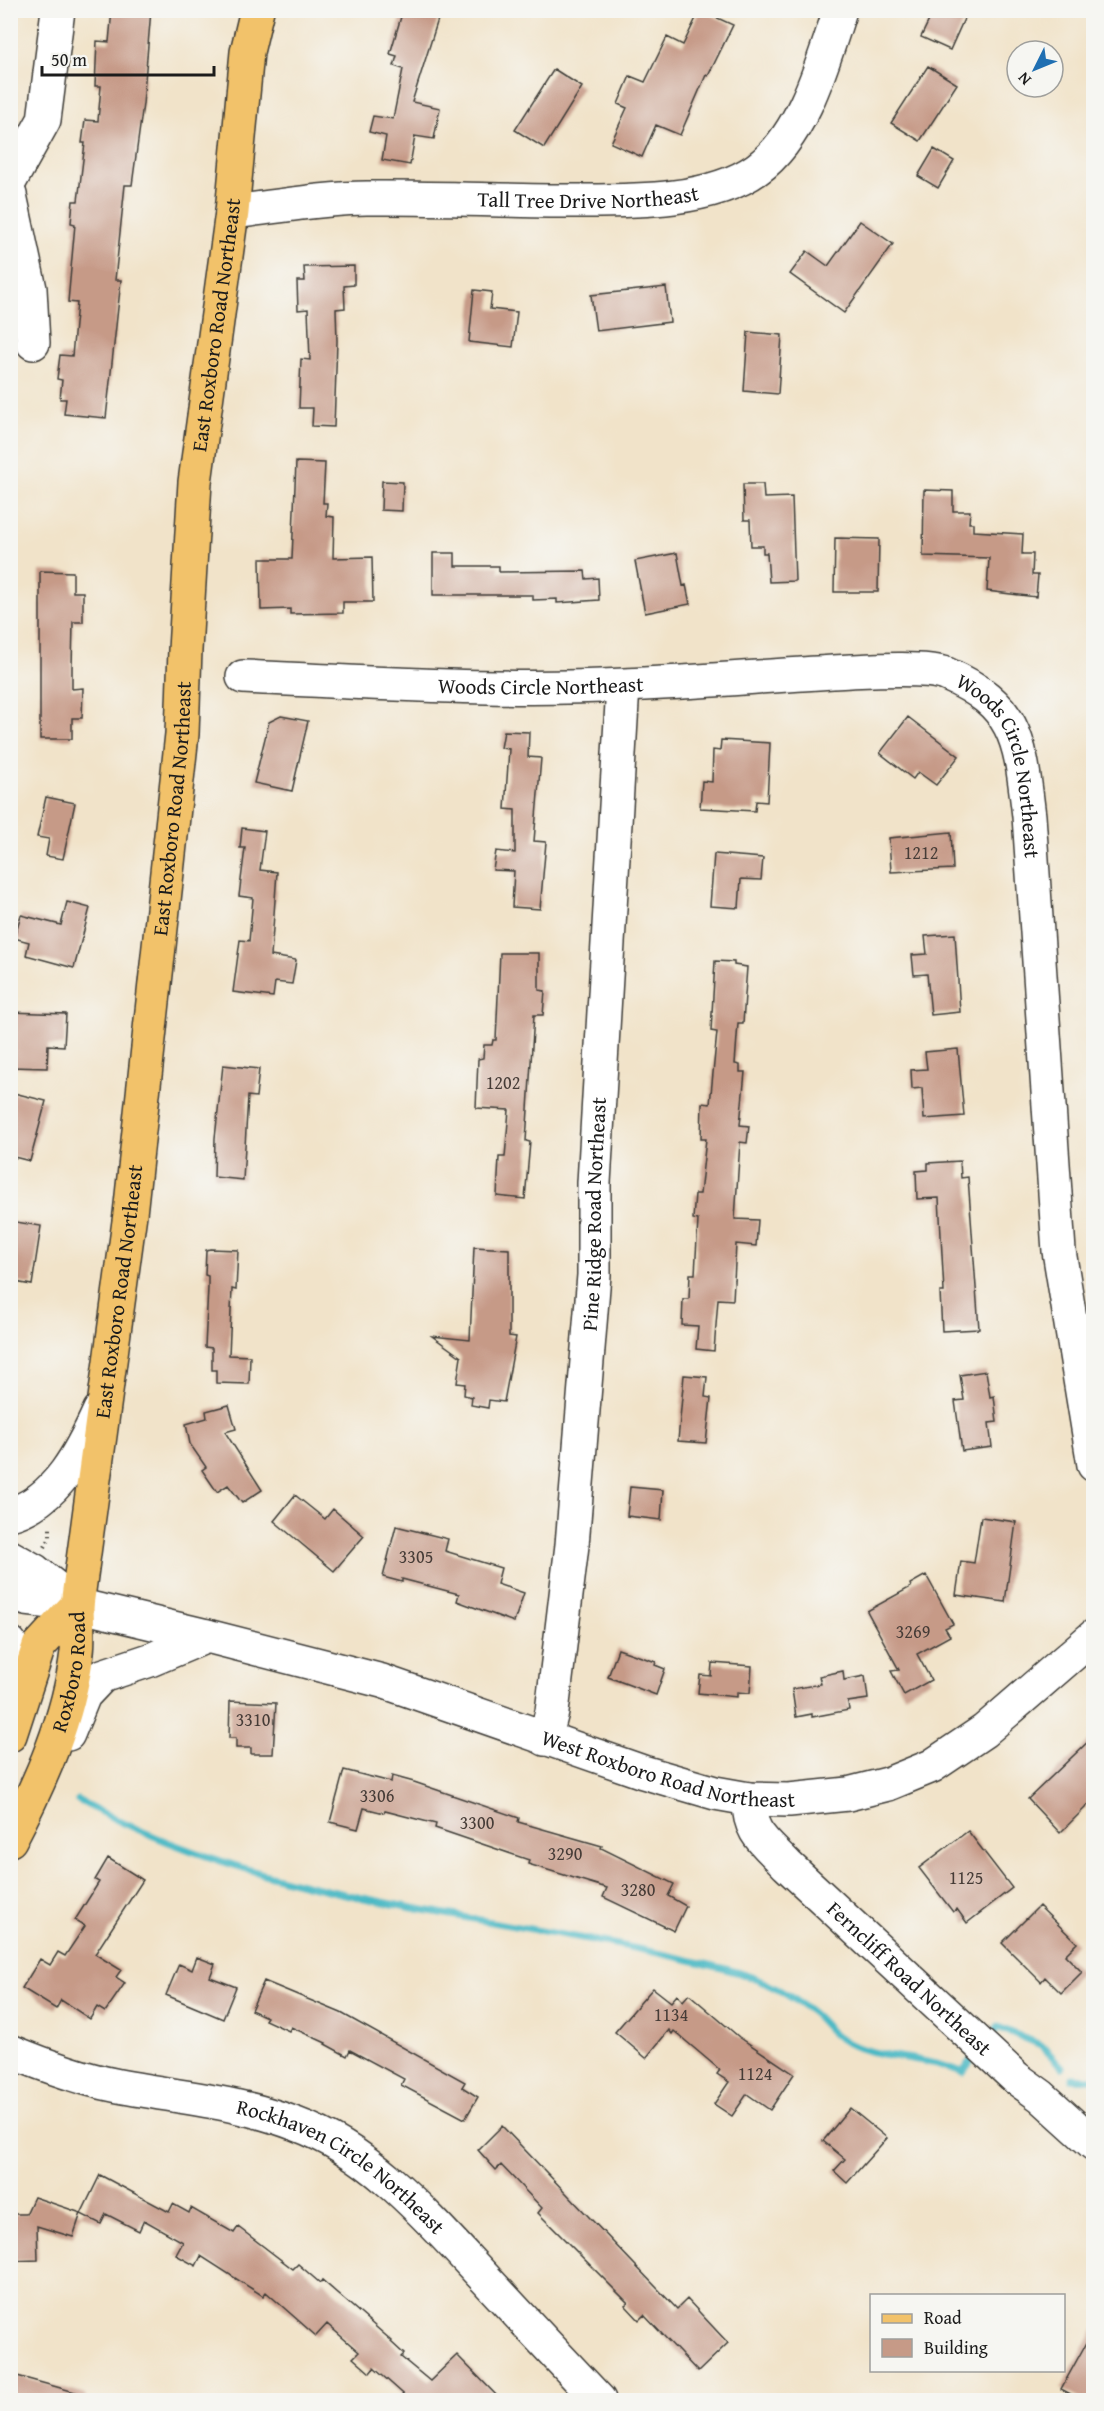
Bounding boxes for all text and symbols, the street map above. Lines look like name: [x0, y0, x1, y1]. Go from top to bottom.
scale bar: [42, 39, 214, 77]
north arrow: [1005, 39, 1065, 99]
text: 50 m: [51, 46, 87, 73]
text: N: [1011, 67, 1036, 91]
street label: Tall Tree Drive Northeast: [477, 177, 702, 216]
street label: East Roxboro Road Northeast: [183, 196, 248, 454]
street label: Woods Circle Northeast: [951, 665, 1048, 860]
street label: Woods Circle Northeast: [438, 668, 645, 702]
street label: East Roxboro Road Northeast: [144, 680, 199, 937]
house number: 1212: [904, 839, 938, 866]
house number: 1202: [486, 1069, 520, 1096]
street label: Pine Ridge Road Northeast: [574, 1096, 614, 1332]
street label: East Roxboro Road Northeast: [86, 1162, 150, 1420]
house number: 3305: [399, 1543, 433, 1570]
street label: Roxboro Road: [43, 1610, 93, 1736]
house number: 3269: [896, 1618, 930, 1645]
house number: 3310: [236, 1706, 271, 1733]
street label: West Roxboro Road Northeast: [537, 1722, 797, 1815]
house number: 3306: [360, 1782, 394, 1809]
house number: 3300: [460, 1809, 495, 1836]
house number: 3290: [548, 1840, 583, 1867]
house number: 1125: [949, 1864, 983, 1891]
house number: 3280: [621, 1876, 656, 1903]
street label: Ferncliff Road Northeast: [820, 1894, 999, 2063]
house number: 1134: [654, 2001, 688, 2028]
house number: 1124: [738, 2060, 772, 2087]
street label: Rockhaven Circle Northeast: [234, 2091, 453, 2242]
legend: [870, 2294, 1065, 2372]
text: Road: [924, 2304, 962, 2331]
text: Building: [924, 2334, 988, 2361]

